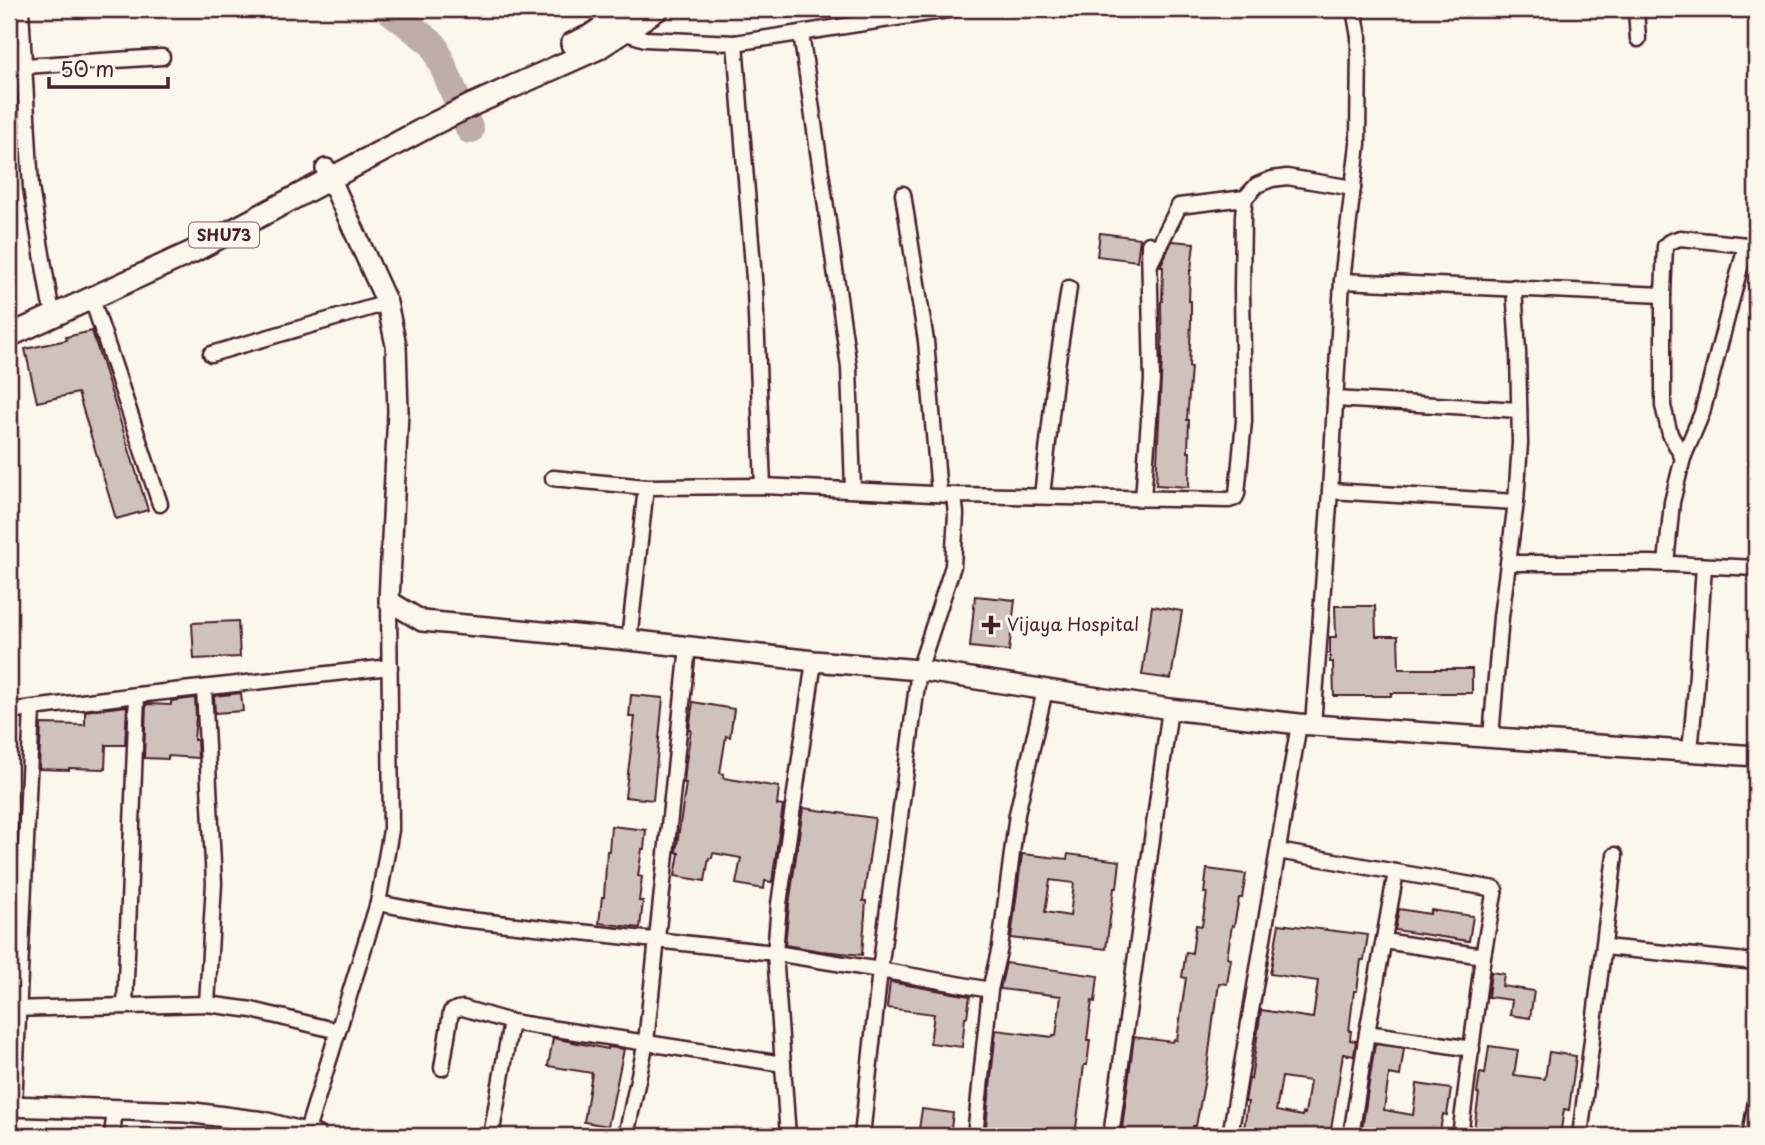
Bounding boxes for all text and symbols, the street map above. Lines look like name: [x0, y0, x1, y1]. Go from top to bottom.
scale bar: [49, 46, 168, 90]
text: 50 m: [60, 52, 114, 84]
road number: SHU73: [189, 222, 259, 247]
place label: Vijaya Hospital: [1007, 610, 1139, 637]
marker: Vijaya Hospital: [981, 615, 1001, 635]

